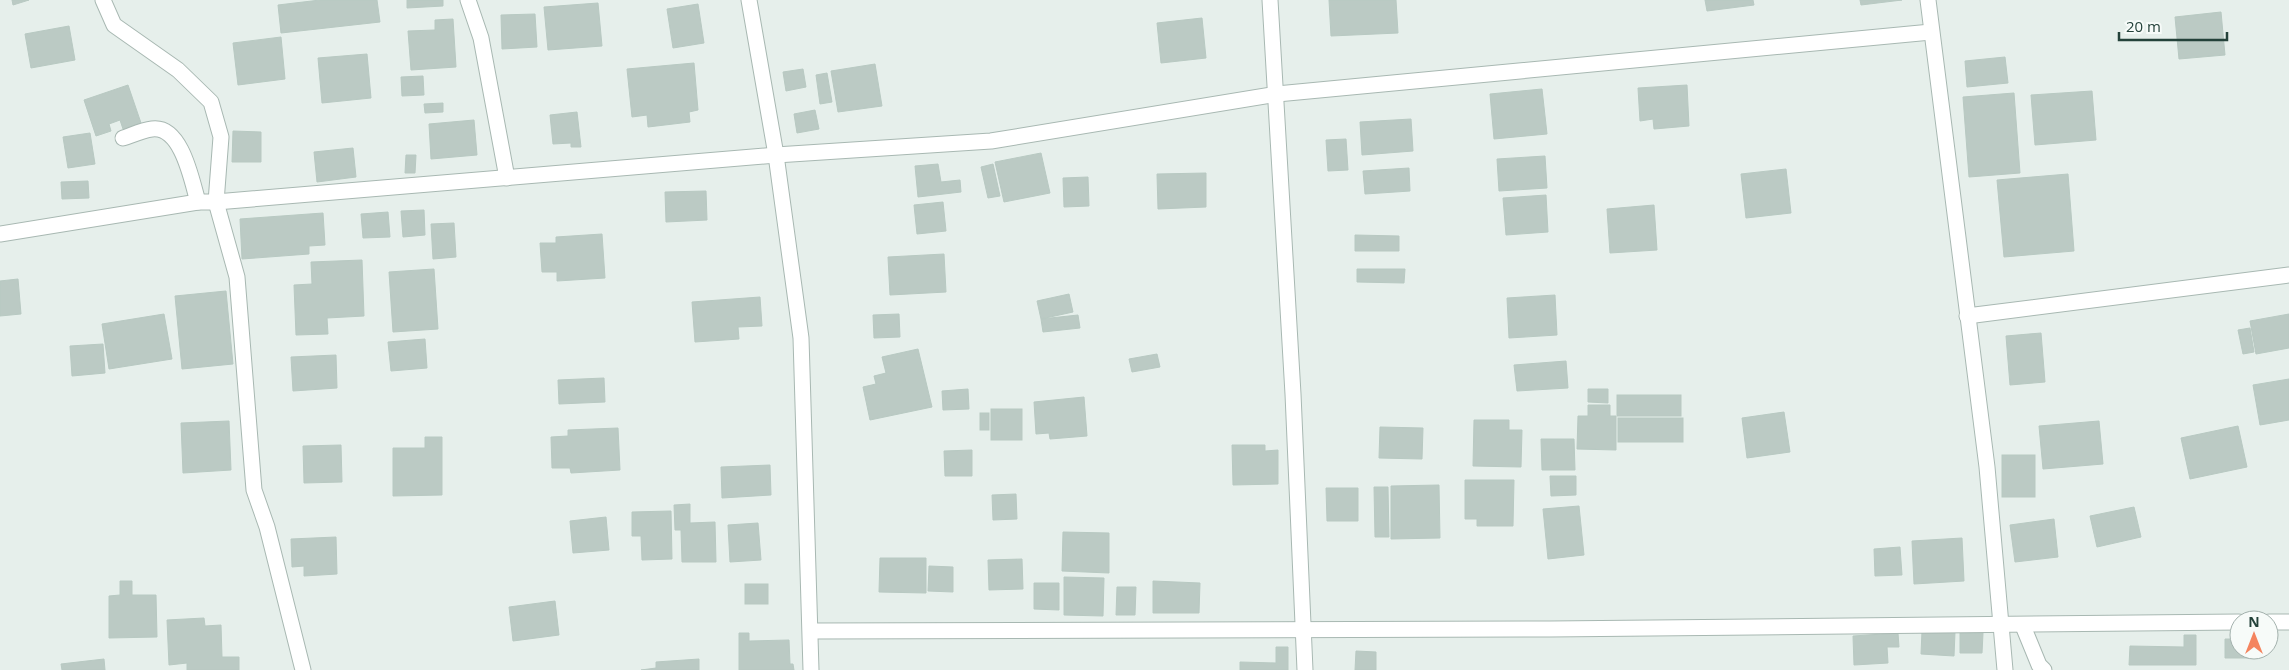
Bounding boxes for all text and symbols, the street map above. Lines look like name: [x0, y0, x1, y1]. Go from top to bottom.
scale bar: [2119, 10, 2226, 42]
text: 20 m: [2126, 16, 2161, 36]
north arrow: [2229, 610, 2279, 660]
text: N: [2248, 612, 2260, 631]

